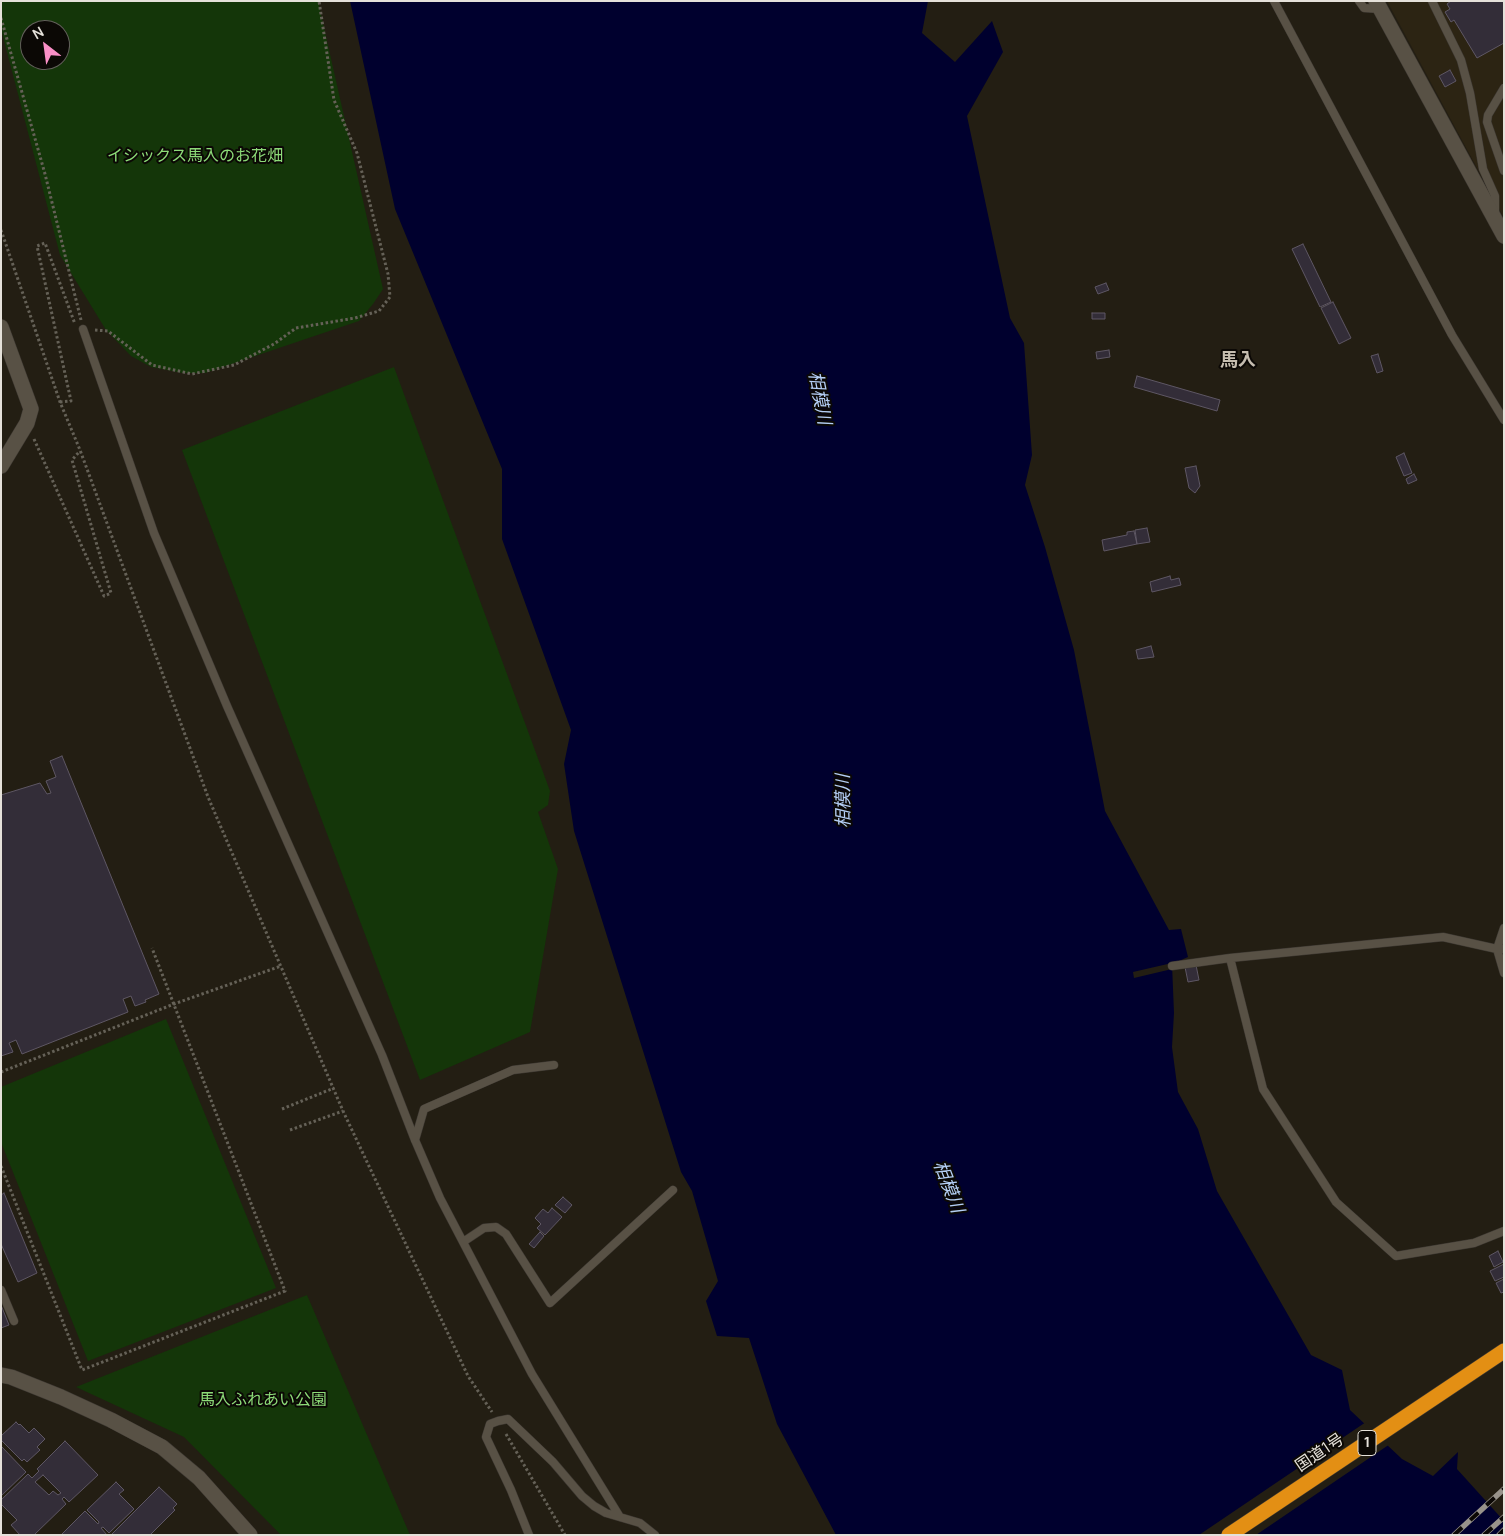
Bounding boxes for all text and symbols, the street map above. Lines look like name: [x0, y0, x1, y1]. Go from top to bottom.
north arrow: [20, 20, 70, 70]
text: N: [29, 22, 47, 43]
park label: イシックス馬入のお花畑: [107, 147, 283, 167]
district label: 馬入: [1220, 350, 1256, 372]
water label: 相模川: [803, 369, 835, 427]
water label: 相模川: [833, 774, 855, 828]
water label: 相模川: [928, 1158, 968, 1216]
park label: 馬入ふれあい公園: [199, 1391, 327, 1411]
street label: 国道1号: [1292, 1430, 1348, 1476]
road number: 1: [1358, 1430, 1376, 1456]

